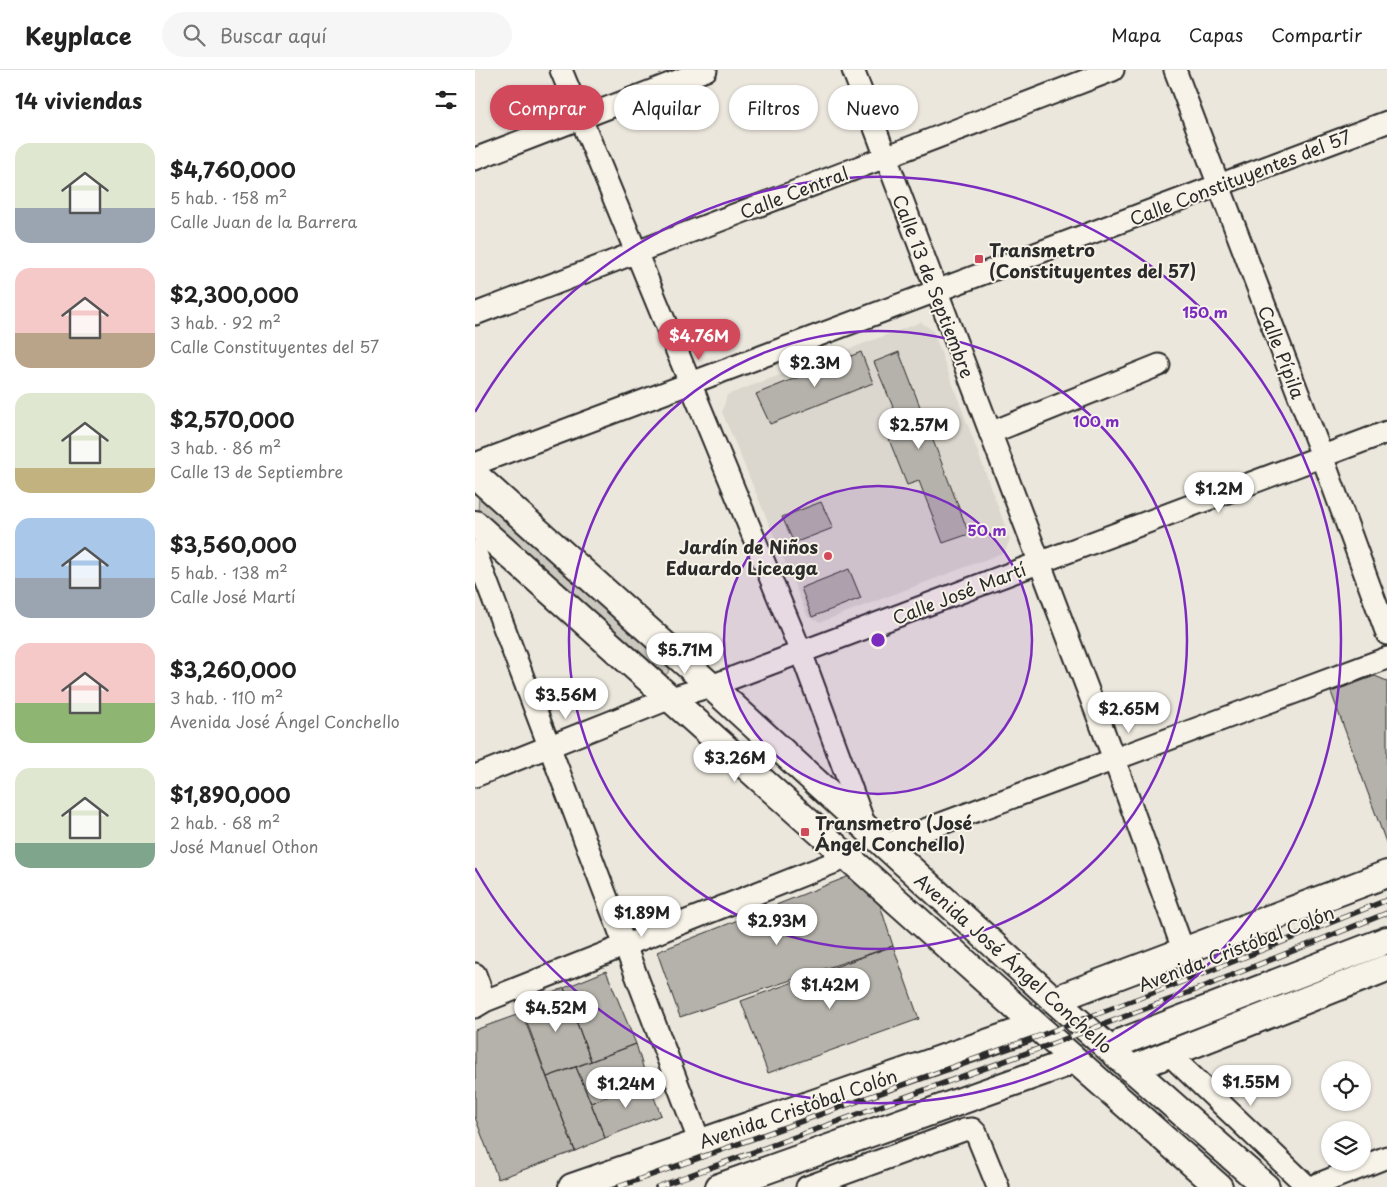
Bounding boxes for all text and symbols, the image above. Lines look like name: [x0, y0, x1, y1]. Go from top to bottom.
search box: [162, 12, 512, 57]
text: Keyplace: [25, 17, 132, 53]
icon: search: [180, 21, 208, 49]
text: Buscar aquí: [220, 21, 327, 49]
text: Mapa: [1111, 21, 1161, 48]
text: Capas: [1189, 21, 1243, 48]
text: Compartir: [1271, 21, 1362, 48]
text: 14 viviendas: [15, 84, 142, 116]
chip: Comprar: [490, 85, 604, 130]
chip: Alquilar: [614, 85, 719, 130]
chip: Filtros: [729, 85, 818, 130]
chip: Nuevo: [828, 85, 918, 130]
icon: filters: [432, 86, 460, 114]
street label: Calle Constituyentes del 57: [1125, 122, 1355, 232]
text: $4,760,000: [170, 153, 296, 185]
street label: Calle Central: [736, 159, 852, 225]
icon: home: [55, 163, 115, 223]
text: 5 hab. · 158 m²: [170, 185, 287, 209]
street label: Calle 13 de Septiembre: [886, 190, 982, 382]
text: Calle Juan de la Barrera: [170, 209, 357, 233]
place label: Transmetro (Constituyentes del 57): [989, 236, 1196, 284]
marker: Transmetro (Constituyentes del 57): [973, 253, 985, 265]
text: $2,300,000: [170, 278, 299, 310]
icon: home: [55, 288, 115, 348]
text: 150 m: [1182, 300, 1228, 323]
street label: Calle Pípila: [1252, 302, 1312, 403]
text: 3 hab. · 92 m²: [170, 310, 281, 334]
pin: $4.76M: [658, 318, 740, 361]
text: $4.76M: [669, 323, 729, 347]
text: Calle Constituyentes del 57: [170, 334, 379, 358]
pin: $2.3M: [780, 346, 850, 388]
text: $2.3M: [790, 350, 840, 374]
text: $2,570,000: [170, 403, 294, 435]
pin: $2.57M: [878, 408, 960, 450]
text: 100 m: [1073, 409, 1119, 432]
text: $2.57M: [890, 412, 948, 436]
icon: home: [55, 413, 115, 473]
text: 3 hab. · 86 m²: [170, 435, 281, 459]
text: Calle 13 de Septiembre: [170, 459, 343, 483]
pin: $1.2M: [1184, 472, 1254, 514]
text: $1.2M: [1195, 476, 1243, 500]
text: 50 m: [968, 518, 1006, 541]
text: $3,560,000: [170, 528, 297, 560]
place label: Jardín de Niños Eduardo Liceaga: [666, 533, 818, 581]
icon: home: [55, 538, 115, 598]
marker: Jardín de Niños Eduardo Liceaga: [822, 550, 834, 562]
street label: Calle José Martí: [888, 555, 1030, 631]
text: 5 hab. · 138 m²: [170, 560, 288, 584]
text: Calle José Martí: [170, 584, 295, 608]
centre of rings: [869, 631, 887, 649]
pin: $5.71M: [644, 632, 726, 675]
text: $5.71M: [657, 637, 713, 661]
text: $3,260,000: [170, 653, 296, 685]
icon: home: [55, 663, 115, 723]
pin: $3.56M: [525, 678, 607, 720]
text: $3.56M: [535, 682, 597, 706]
text: 3 hab. · 110 m²: [170, 685, 283, 709]
pin: $2.65M: [1088, 692, 1170, 734]
text: $2.65M: [1098, 696, 1160, 720]
text: Avenida José Ángel Conchello: [170, 709, 400, 733]
pin: $3.26M: [694, 740, 776, 783]
text: $3.26M: [704, 745, 766, 769]
text: $1,890,000: [170, 778, 291, 810]
icon: home: [55, 788, 115, 848]
place label: Transmetro (José Ángel Conchello): [815, 809, 973, 857]
text: 2 hab. · 68 m²: [170, 810, 280, 834]
marker: Transmetro (José Ángel Conchello): [799, 826, 811, 838]
text: José Manuel Othon: [170, 834, 318, 858]
street label: Avenida José Ángel Conchello: [909, 867, 1119, 1059]
pin: $1.89M: [601, 896, 683, 938]
street label: Avenida Cristóbal Colón: [1134, 898, 1338, 998]
text: $1.89M: [614, 900, 670, 924]
pin: $2.93M: [736, 904, 818, 946]
text: $2.93M: [747, 908, 807, 932]
pin: $1.42M: [789, 968, 871, 1010]
text: $1.42M: [801, 972, 859, 996]
pin: $4.52M: [515, 990, 597, 1033]
text: $4.52M: [525, 995, 587, 1019]
street label: Avenida Cristóbal Colón: [695, 1061, 901, 1155]
map controls: [1321, 1061, 1371, 1171]
button: locate: [1321, 1061, 1371, 1111]
pin: $1.55M: [1210, 1064, 1292, 1107]
pin: $1.24M: [585, 1066, 667, 1109]
text: $1.55M: [1222, 1069, 1280, 1093]
text: $1.24M: [597, 1071, 655, 1095]
button: layers: [1321, 1121, 1371, 1171]

